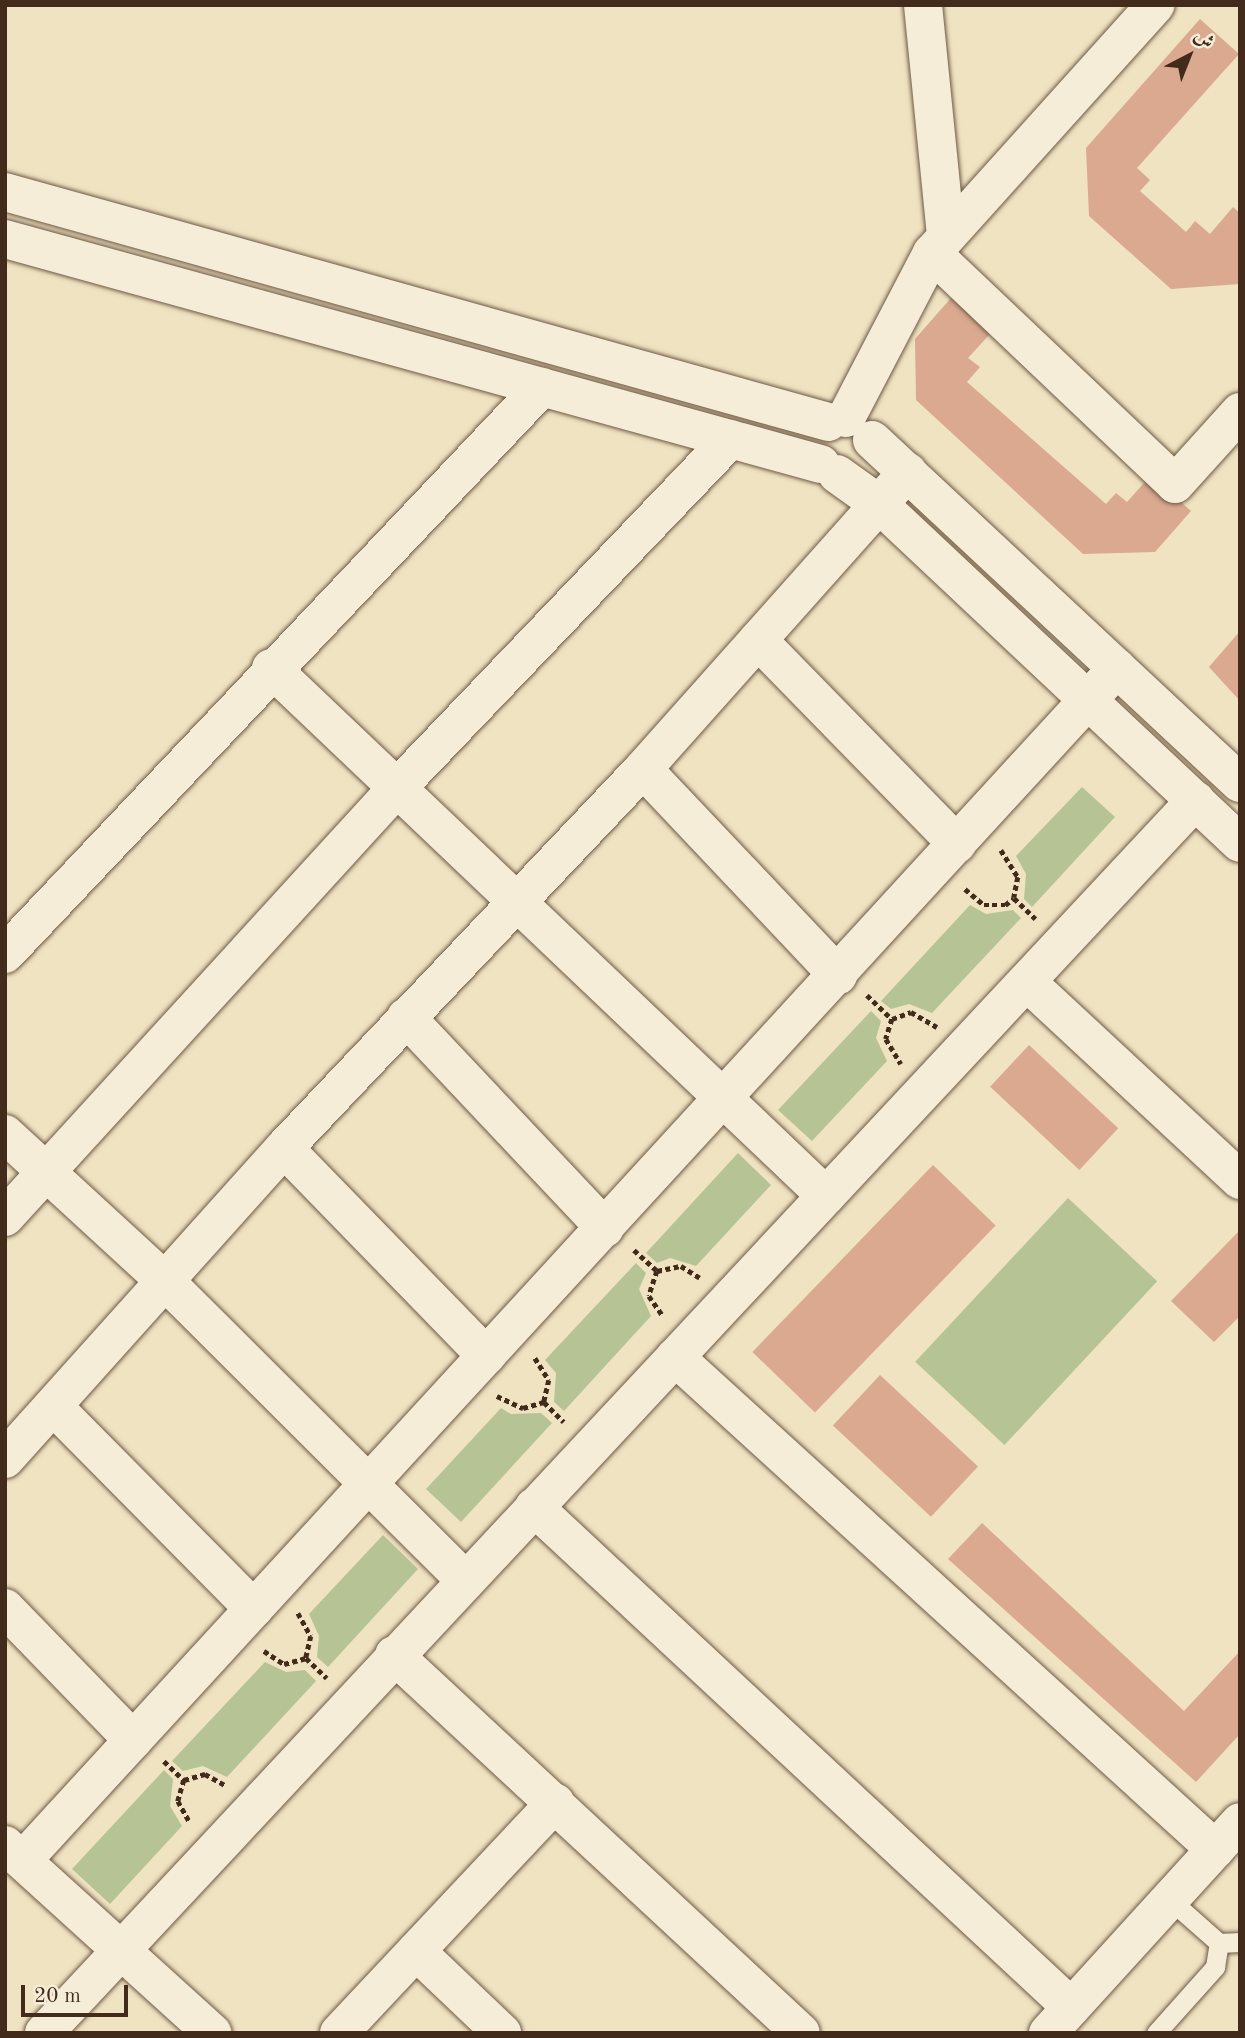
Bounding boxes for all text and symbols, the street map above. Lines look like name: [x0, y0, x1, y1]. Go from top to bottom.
north arrow: [1154, 21, 1224, 91]
text: ش: [1190, 27, 1217, 53]
scale bar: [24, 1972, 131, 2016]
text: 20 m: [34, 1986, 81, 2007]

